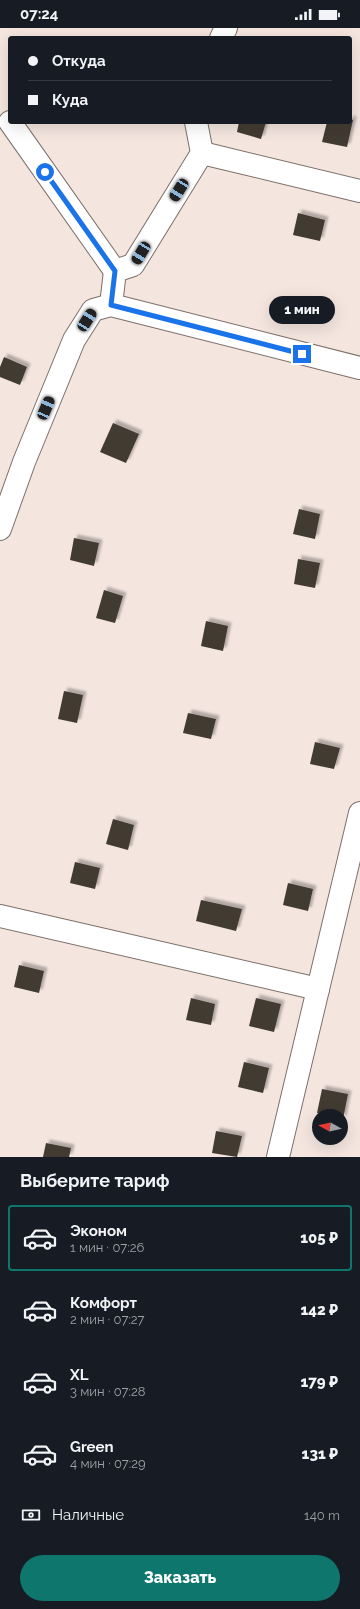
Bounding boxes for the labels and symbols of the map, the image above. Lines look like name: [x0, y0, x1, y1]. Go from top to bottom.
route start: [36, 163, 54, 181]
car: [168, 177, 190, 203]
car: [130, 240, 152, 266]
callout: 1 мин: [269, 296, 335, 324]
car: [76, 307, 98, 333]
route end: [293, 345, 311, 363]
car: [36, 395, 56, 421]
north arrow: [312, 1109, 348, 1145]

